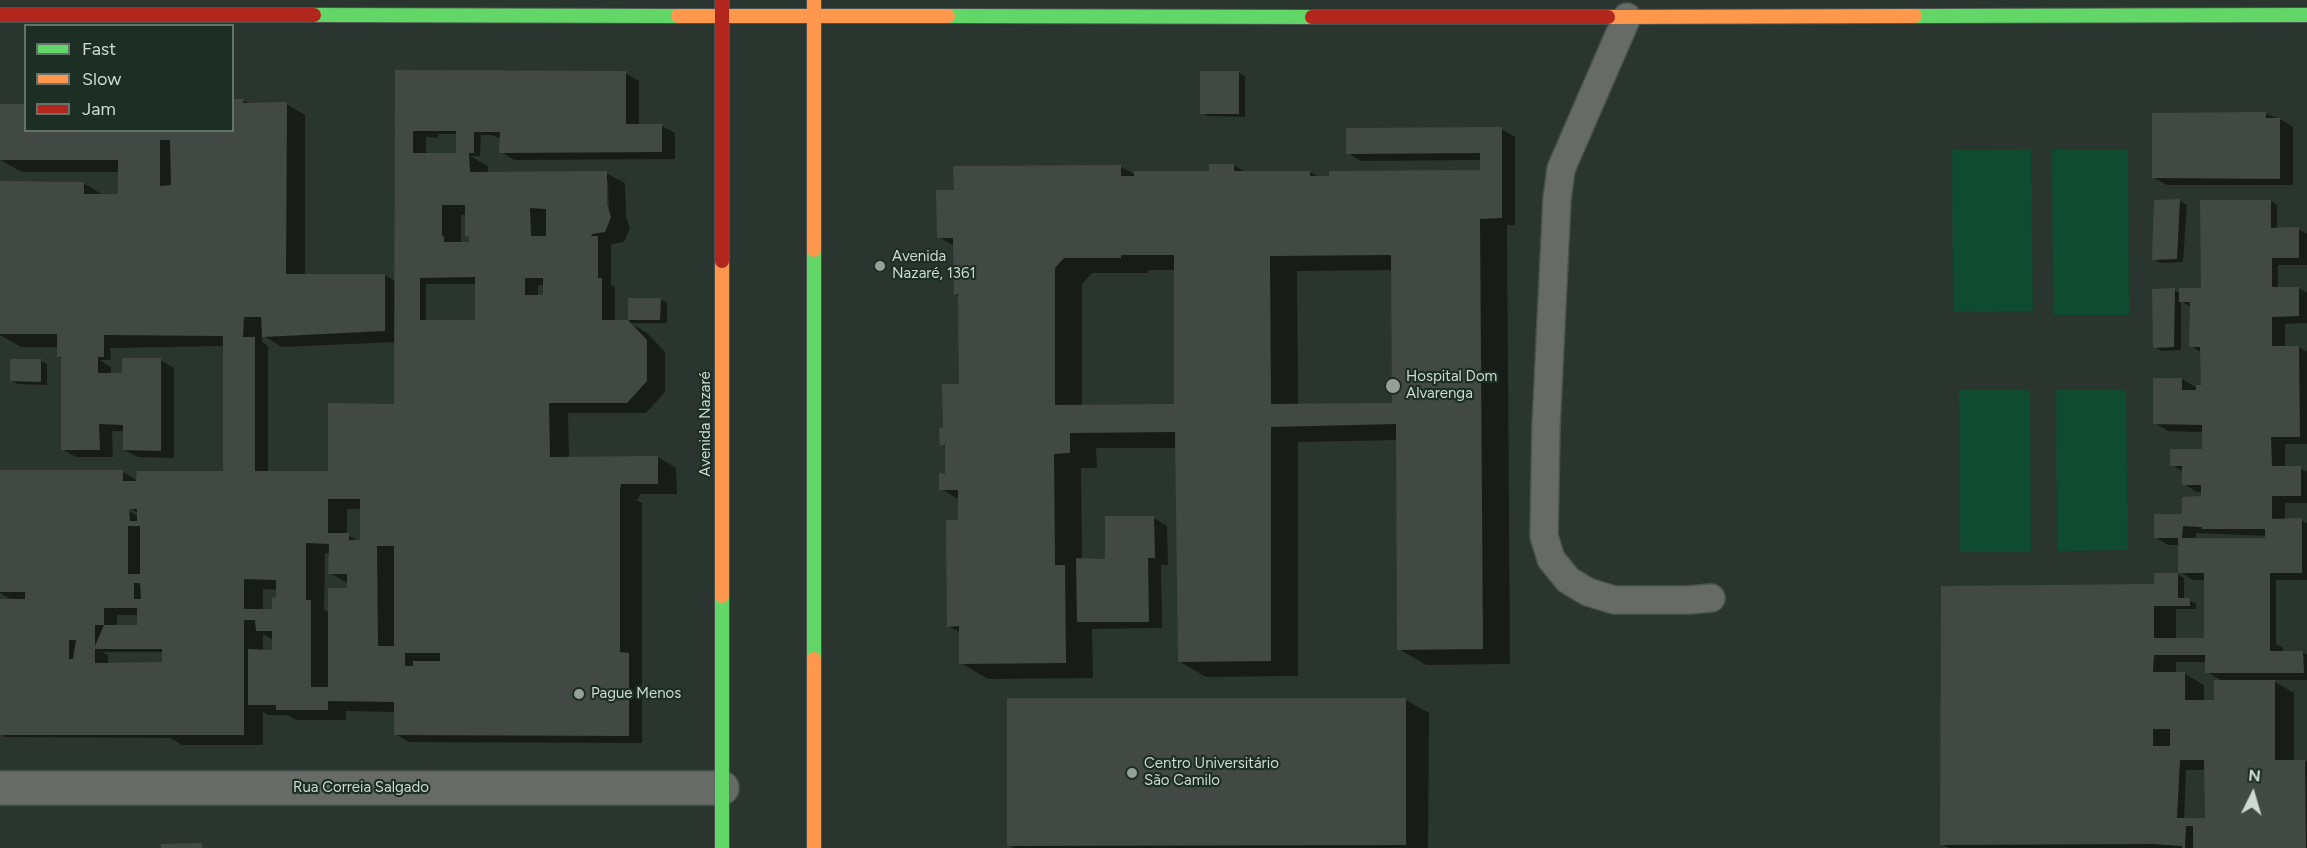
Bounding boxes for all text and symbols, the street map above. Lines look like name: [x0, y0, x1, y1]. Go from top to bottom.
legend: [24, 24, 234, 132]
text: Fast: [82, 38, 116, 60]
text: Slow: [82, 68, 121, 90]
text: Jam: [82, 98, 116, 120]
place label: Avenida Nazaré, 1361: [892, 248, 976, 283]
marker: Avenida Nazaré, 1361: [873, 259, 887, 273]
place label: Hospital Dom Alvarenga: [1406, 368, 1497, 403]
street label: Avenida Nazaré: [697, 371, 715, 477]
marker: Hospital Dom Alvarenga: [1384, 377, 1402, 395]
place label: Pague Menos: [591, 685, 681, 703]
marker: Pague Menos: [572, 687, 586, 701]
place label: Centro Universitário São Camilo: [1144, 755, 1279, 790]
north arrow: [2223, 764, 2283, 824]
marker: Centro Universitário São Camilo: [1125, 766, 1139, 780]
text: N: [2248, 766, 2262, 786]
street label: Rua Correia Salgado: [293, 779, 429, 797]

